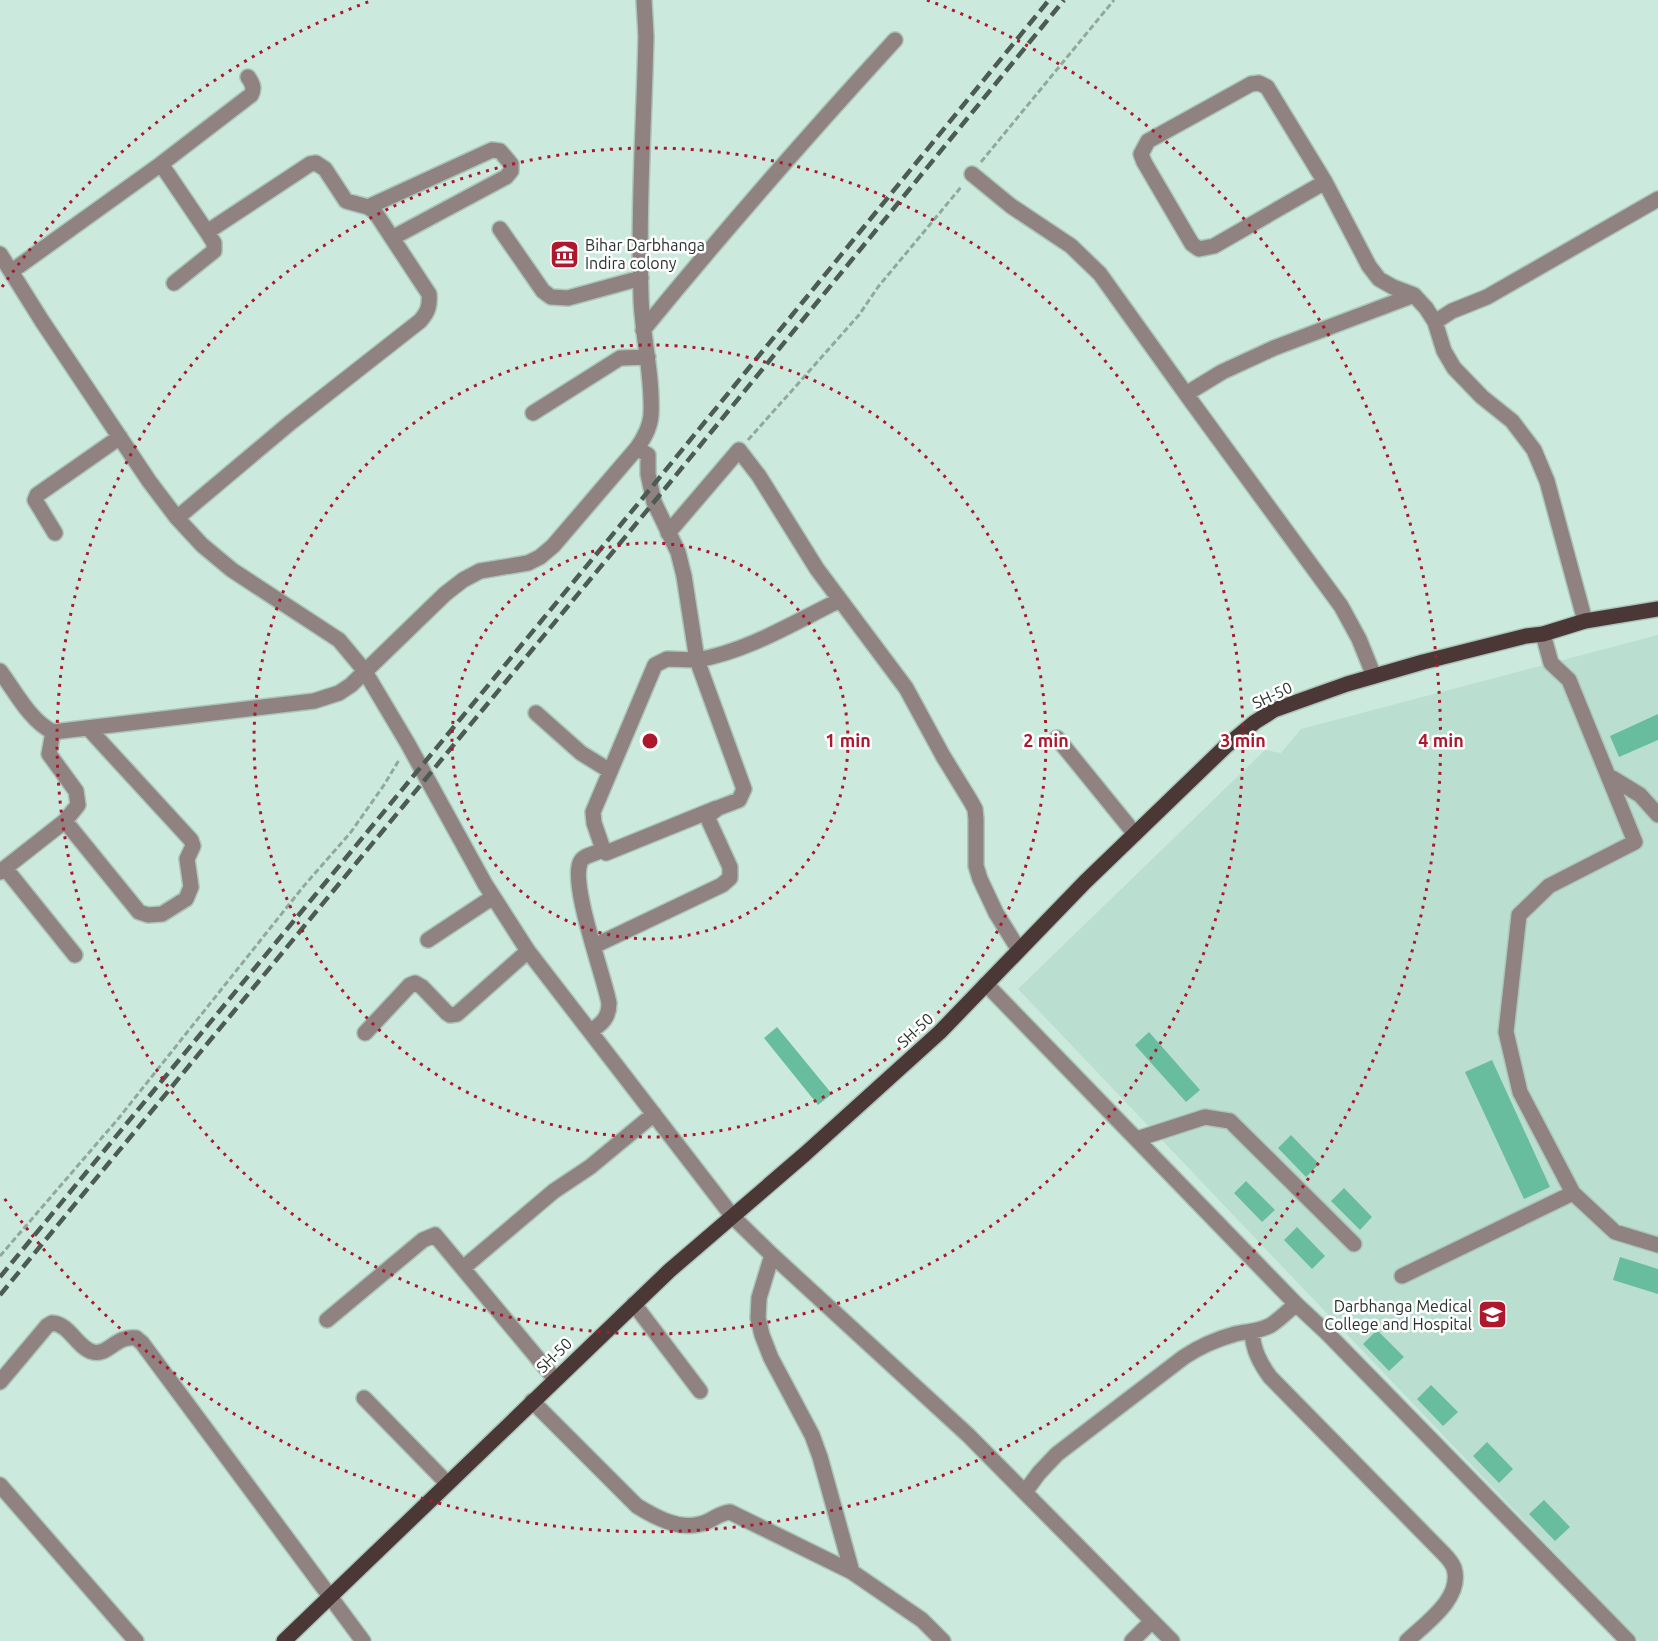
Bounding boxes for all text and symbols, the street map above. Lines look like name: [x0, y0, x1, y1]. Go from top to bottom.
place label: Bihar Darbhanga Indira colony: [585, 236, 705, 272]
museum icon: Bihar Darbhanga Indira colony: [548, 238, 580, 270]
street label: SH-50: [1249, 678, 1295, 712]
text: 1 min: [825, 730, 871, 750]
text: 2 min: [1023, 730, 1069, 750]
text: 3 min: [1220, 730, 1266, 750]
text: 4 min: [1418, 730, 1464, 750]
centre of rings: [640, 731, 660, 751]
street label: SH-50: [893, 1009, 937, 1051]
place label: Darbhanga Medical College and Hospital: [1324, 1297, 1472, 1333]
school or university icon: Darbhanga Medical College and Hospital: [1477, 1299, 1509, 1331]
street label: SH-50: [533, 1334, 575, 1376]

